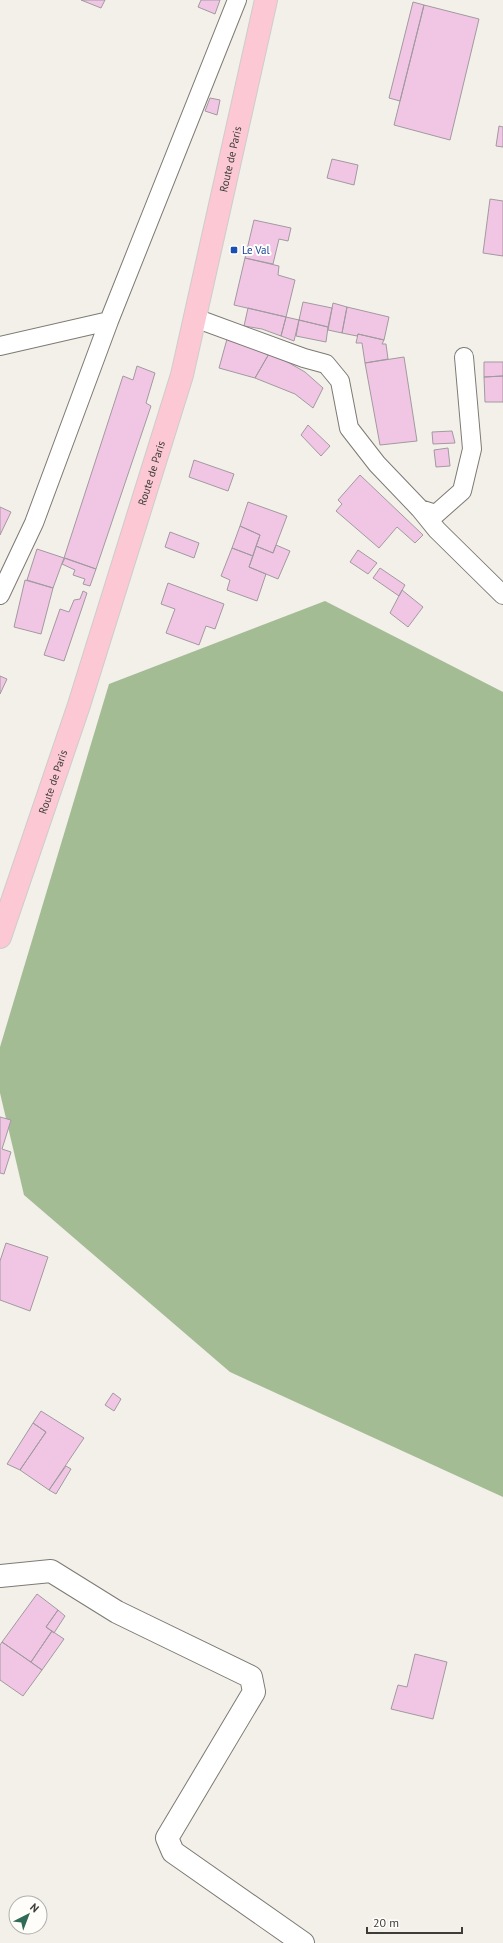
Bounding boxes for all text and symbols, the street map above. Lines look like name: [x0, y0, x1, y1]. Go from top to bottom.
street label: Route de Paris: [216, 125, 245, 193]
place label: Le Val: [242, 243, 270, 257]
marker: Le Val: [229, 245, 239, 255]
street label: Route de Paris: [135, 439, 168, 507]
street label: Route de Paris: [35, 747, 70, 816]
north arrow: [8, 1895, 48, 1935]
text: N: [27, 1900, 42, 1915]
scale bar: [367, 1909, 462, 1935]
text: 20 m: [373, 1915, 399, 1930]

